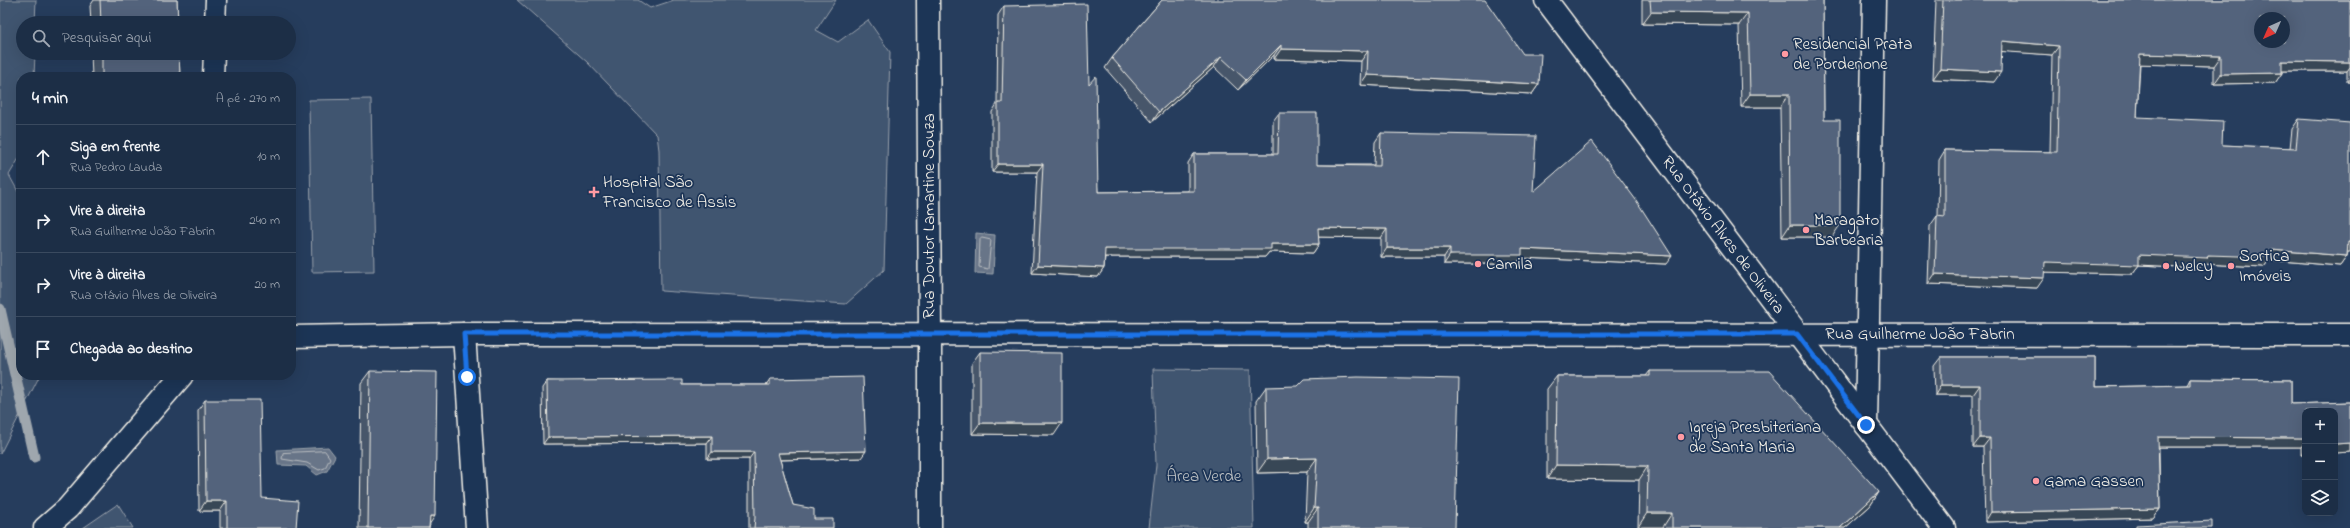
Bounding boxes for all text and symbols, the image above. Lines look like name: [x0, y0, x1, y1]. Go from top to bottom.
north arrow: [2254, 12, 2290, 48]
search box: [16, 16, 296, 60]
icon: search: [30, 27, 52, 49]
text: Pesquisar aqui: [62, 27, 151, 49]
place label: Residencial Prata de Pordenone: [1793, 32, 1912, 77]
marker: Residencial Prata de Pordenone: [1780, 49, 1790, 59]
text: 4 min: [32, 86, 68, 111]
text: A pé · 270 m: [216, 89, 280, 108]
street label: Rua Doutor Lamartine Souza: [917, 113, 942, 319]
text: Siga em frente: [70, 136, 160, 158]
icon: ahead: [32, 146, 54, 168]
text: 10 m: [257, 147, 280, 166]
street label: Rua Otávio Alves de Oliveira: [1655, 151, 1791, 319]
text: Rua Pedro Lauda: [70, 158, 162, 177]
place label: Hospital São Francisco de Assis: [602, 170, 736, 215]
marker: Hospital São Francisco de Assis: [588, 186, 600, 198]
text: Vire à direita: [70, 200, 145, 222]
place label: Maragato Barbearia: [1813, 208, 1883, 253]
icon: right: [32, 210, 54, 232]
text: 240 m: [249, 211, 280, 230]
text: Rua Guilherme João Fabrin: [70, 222, 215, 241]
marker: Maragato Barbearia: [1801, 225, 1811, 235]
place label: Sortica Imóveis: [2239, 244, 2291, 289]
place label: Camila: [1486, 252, 1533, 277]
place label: Nelcy: [2174, 254, 2213, 280]
marker: Camila: [1473, 259, 1483, 269]
marker: Nelcy: [2161, 261, 2171, 271]
marker: Sortica Imóveis: [2226, 261, 2236, 271]
text: Vire à direita: [70, 264, 145, 286]
icon: right: [32, 274, 54, 296]
text: 20 m: [255, 275, 280, 294]
text: Rua Otávio Alves de Oliveira: [70, 286, 217, 305]
street label: Rua Guilherme João Fabrin: [1825, 322, 2015, 347]
icon: arrive: [32, 338, 54, 360]
text: Chegada ao destino: [70, 338, 193, 360]
route start: [458, 368, 476, 386]
map controls: [2302, 408, 2338, 516]
button: +: [2302, 408, 2338, 444]
place label: Igreja Presbiteriana de Santa Maria: [1689, 415, 1821, 460]
route end: [1857, 416, 1875, 434]
marker: Igreja Presbiteriana de Santa Maria: [1676, 432, 1686, 442]
button: −: [2302, 444, 2338, 480]
park label: Área Verde: [1167, 464, 1242, 489]
place label: Gama Gassen: [2044, 469, 2144, 494]
marker: Gama Gassen: [2031, 476, 2041, 486]
button: layers: [2302, 480, 2338, 516]

